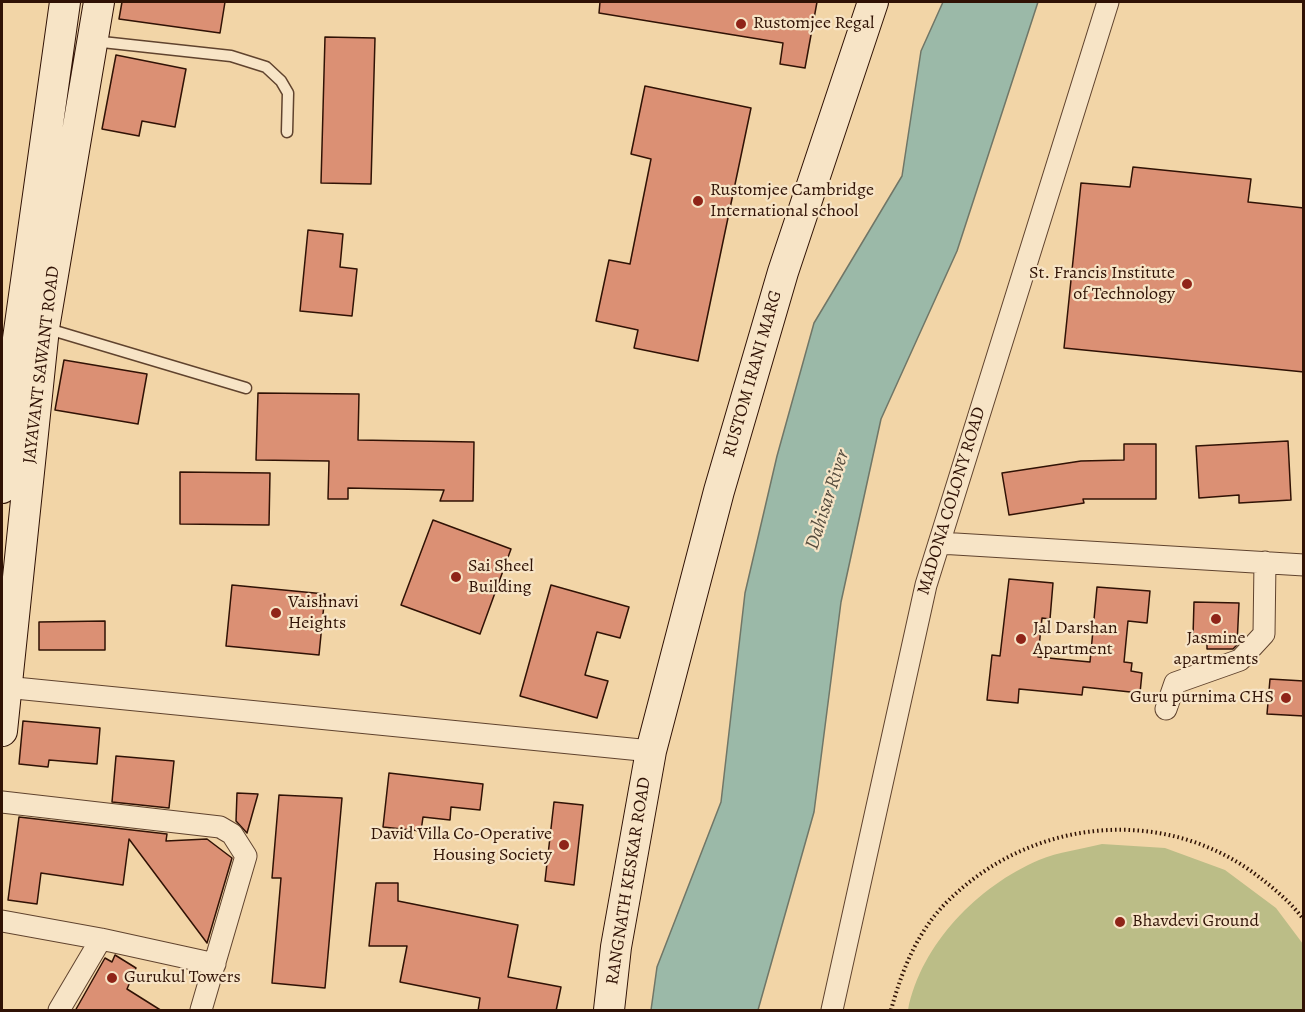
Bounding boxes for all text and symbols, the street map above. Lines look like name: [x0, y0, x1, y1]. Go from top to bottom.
place label: Rustomjee Regal: [753, 13, 874, 35]
marker: Rustomjee Regal: [734, 17, 748, 31]
place label: Rustomjee Cambridge International school: [710, 180, 874, 222]
marker: Rustomjee Cambridge International school: [691, 194, 705, 208]
place label: St. Francis Institute of Technology: [1029, 263, 1175, 306]
street label: JAYAVANT SAWANT ROAD: [19, 265, 65, 465]
marker: St. Francis Institute of Technology: [1180, 277, 1194, 291]
street label: RUSTOM IRANI MARG: [719, 288, 787, 460]
street label: MADONA COLONY ROAD: [913, 404, 991, 598]
water label: Dahisar River: [801, 447, 855, 553]
place label: Sai Sheel Building: [468, 556, 534, 598]
marker: Sai Sheel Building: [449, 570, 463, 584]
place label: Vaishnavi Heights: [288, 592, 359, 634]
marker: Vaishnavi Heights: [269, 606, 283, 620]
marker: Jasmine apartments: [1209, 612, 1223, 626]
place label: Jal Darshan Apartment: [1033, 618, 1118, 660]
place label: Jasmine apartments: [1173, 628, 1259, 670]
marker: Jal Darshan Apartment: [1014, 632, 1028, 646]
place label: Guru purnima CHS: [1130, 687, 1274, 709]
marker: Guru purnima CHS: [1279, 691, 1293, 705]
street label: RANGNATH KESKAR ROAD: [602, 776, 656, 986]
place label: David Villa Co-Operative Housing Society: [370, 824, 552, 866]
marker: David Villa Co-Operative Housing Society: [557, 838, 571, 852]
place label: Bhavdevi Ground: [1132, 911, 1259, 933]
marker: Bhavdevi Ground: [1113, 915, 1127, 929]
place label: Gurukul Towers: [124, 967, 241, 989]
marker: Gurukul Towers: [105, 971, 119, 985]

